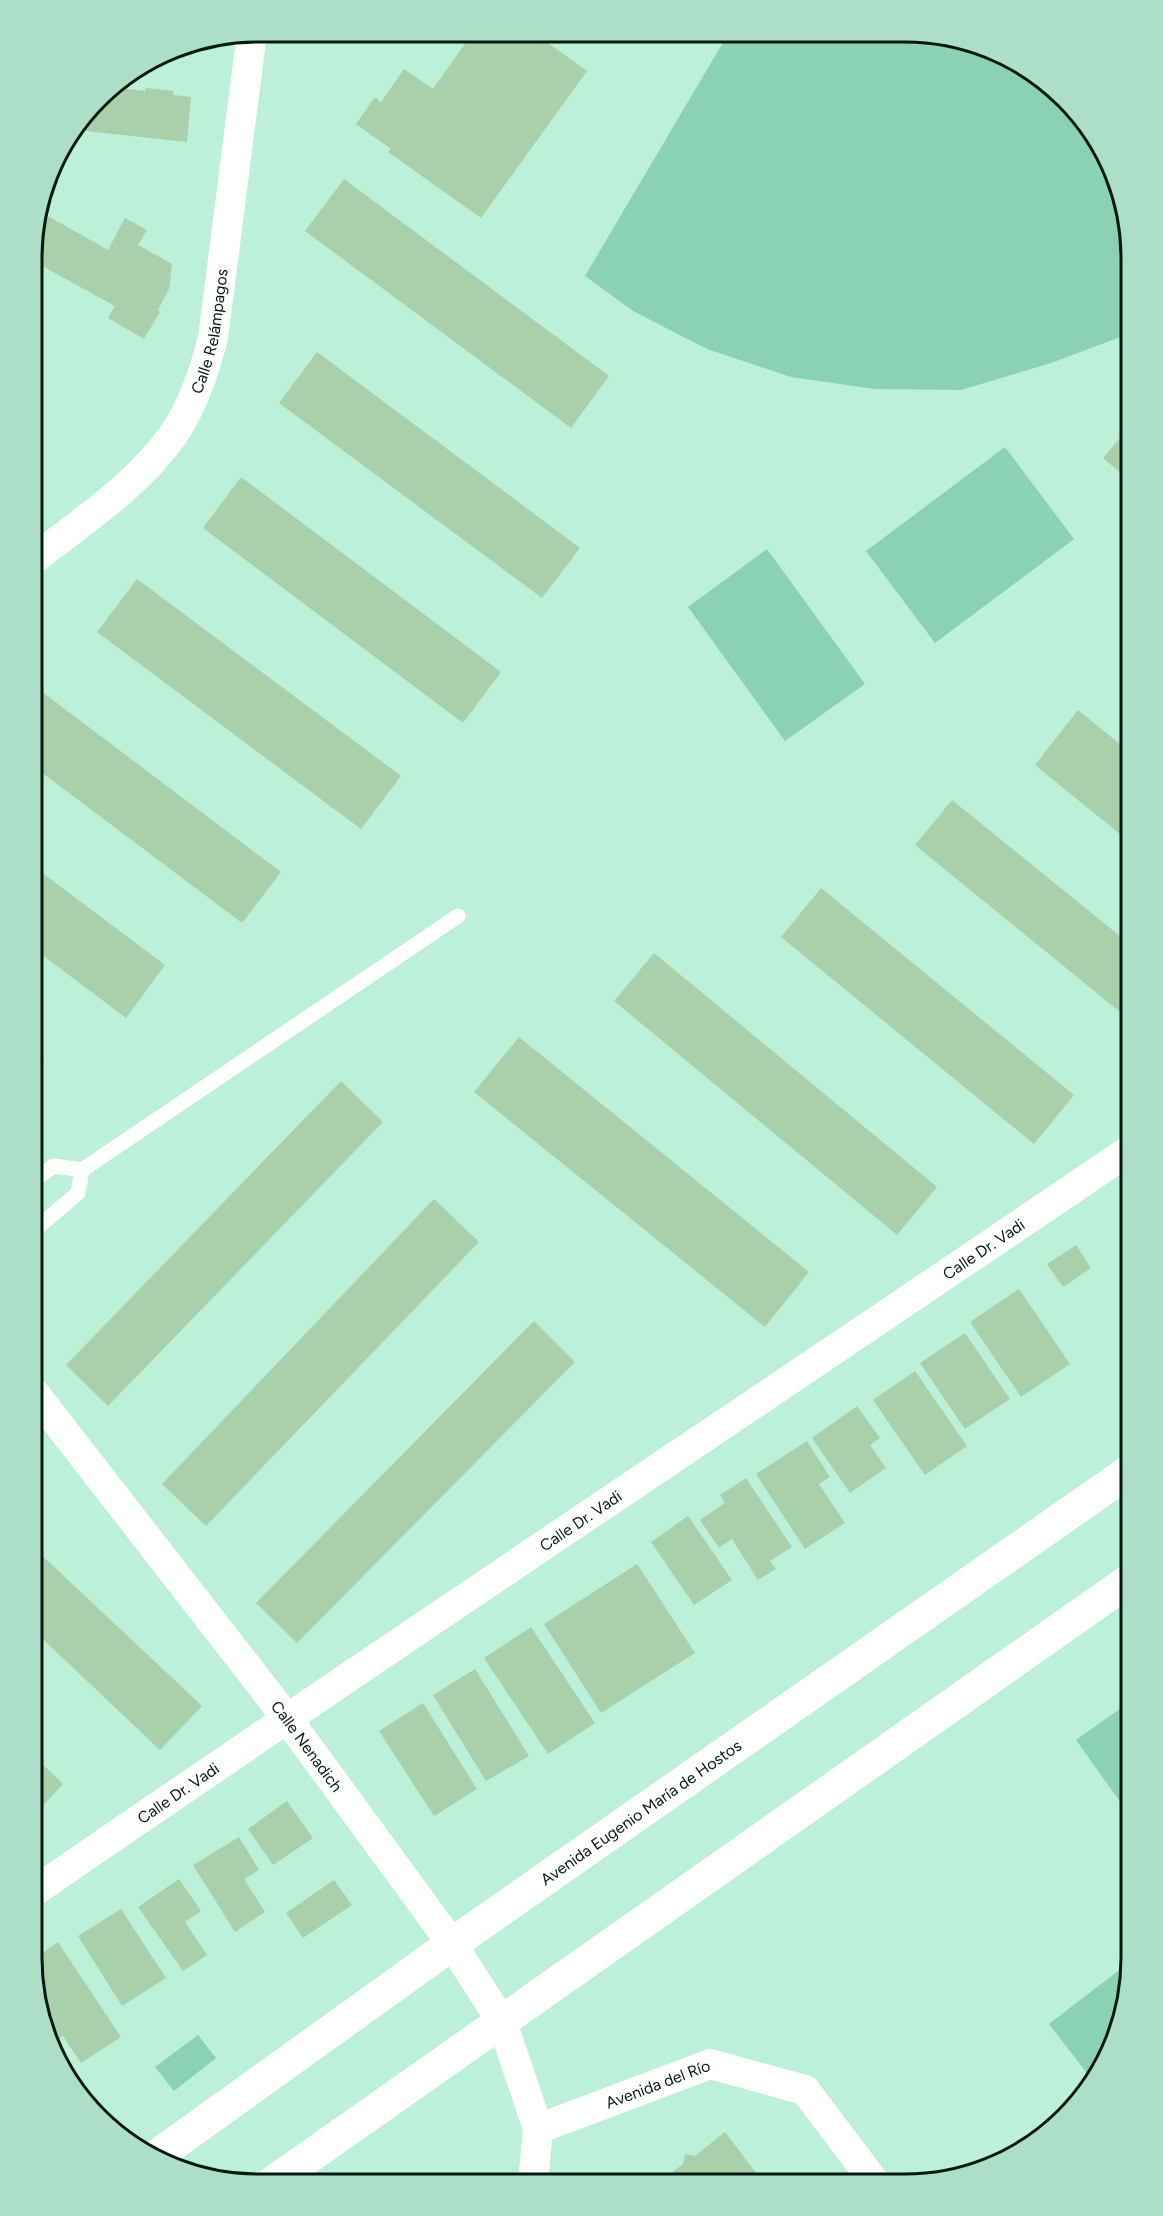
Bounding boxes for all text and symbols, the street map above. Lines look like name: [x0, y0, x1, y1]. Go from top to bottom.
street label: Calle Relámpagos: [187, 268, 232, 396]
street label: Calle Dr. Vadi: [939, 1215, 1028, 1284]
street label: Calle Dr. Vadi: [536, 1486, 625, 1555]
street label: Calle Nenadich: [267, 1697, 347, 1796]
street label: Avenida Eugenio María de Hostos: [537, 1736, 745, 1889]
street label: Calle Dr. Vadi: [134, 1759, 223, 1828]
street label: Avenida del Río: [603, 2056, 713, 2113]

